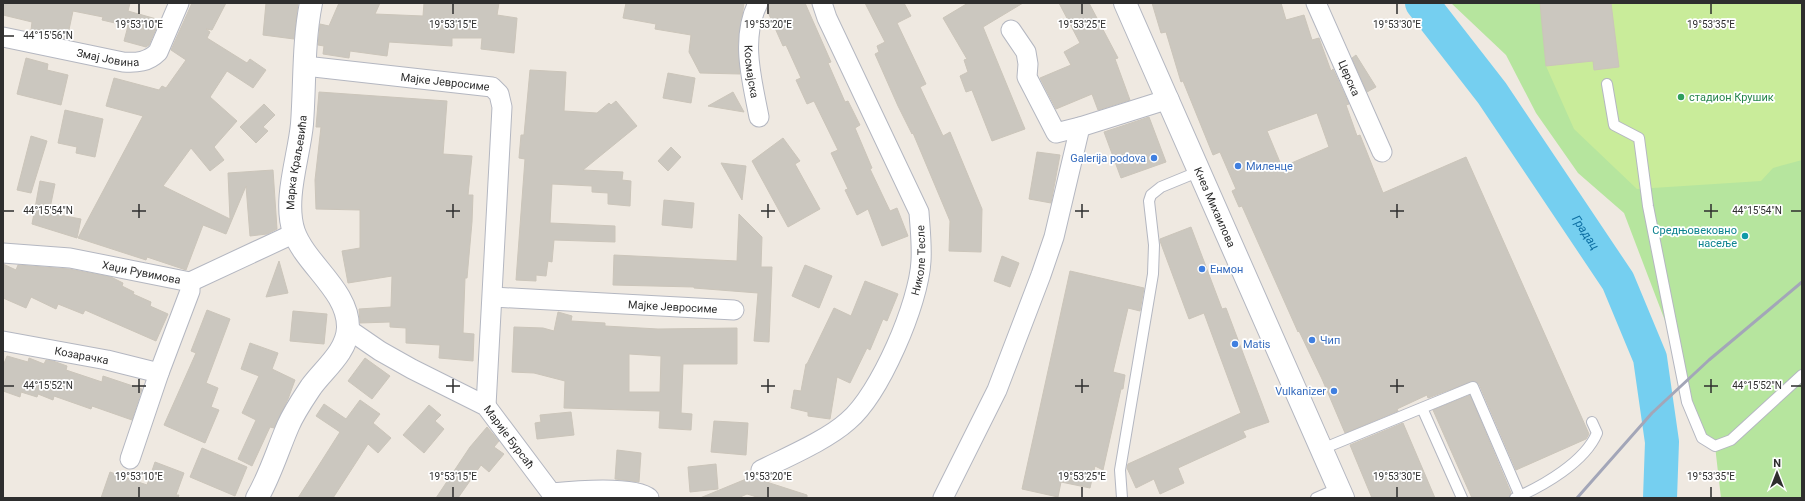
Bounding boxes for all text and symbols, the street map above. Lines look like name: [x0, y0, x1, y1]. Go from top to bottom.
text: 19°53'10"E: [115, 19, 163, 30]
text: 19°53'15"E: [429, 19, 477, 30]
text: 19°53'20"E: [744, 19, 792, 30]
text: 19°53'25"E: [1058, 19, 1106, 30]
text: 19°53'30"E: [1373, 19, 1421, 30]
text: 19°53'35"E: [1687, 19, 1735, 30]
text: 44°15'56"N: [23, 30, 73, 41]
street label: Космајска: [742, 45, 761, 99]
street label: Змај Јовина: [75, 46, 140, 69]
street label: Церска: [1335, 58, 1362, 98]
street label: Мајке Јевросиме: [400, 71, 490, 94]
place label: стадион Крушик: [1689, 91, 1774, 104]
marker: стадион Крушик: [1676, 92, 1686, 102]
street label: Марка Краљевића: [284, 115, 310, 210]
place label: Galerija podova: [1070, 152, 1146, 165]
marker: Galerija podova: [1149, 153, 1159, 163]
place label: Миленце: [1246, 160, 1293, 173]
marker: Миленце: [1233, 161, 1243, 171]
street label: Кнез Михаилова: [1191, 165, 1238, 249]
text: 44°15'54"N: [23, 205, 73, 216]
text: 44°15'54"N: [1732, 205, 1782, 216]
water label: Градац: [1569, 213, 1602, 252]
place label: Средњовековно насеље: [1652, 224, 1737, 250]
street label: Николе Тесле: [909, 225, 928, 297]
marker: Средњовековно насеље: [1740, 231, 1750, 241]
street label: Хаџи Рувимова: [101, 259, 182, 287]
place label: Енмон: [1210, 263, 1243, 276]
marker: Енмон: [1197, 264, 1207, 274]
street label: Мајке Јевросиме: [628, 298, 718, 316]
place label: Чип: [1320, 334, 1340, 347]
marker: Чип: [1307, 335, 1317, 345]
place label: Matis: [1243, 338, 1271, 351]
marker: Matis: [1230, 339, 1240, 349]
street label: Козарачка: [53, 345, 110, 367]
text: 44°15'52"N: [23, 380, 73, 391]
text: 44°15'52"N: [1732, 380, 1782, 391]
place label: Vulkanizer: [1275, 385, 1326, 398]
marker: Vulkanizer: [1329, 386, 1339, 396]
street label: Марије Бурсаћ: [481, 403, 537, 471]
north arrow: [1757, 453, 1797, 493]
text: N: [1773, 457, 1781, 470]
text: 19°53'10"E: [115, 471, 163, 482]
text: 19°53'15"E: [429, 471, 477, 482]
text: 19°53'20"E: [744, 471, 792, 482]
text: 19°53'25"E: [1058, 471, 1106, 482]
text: 19°53'30"E: [1373, 471, 1421, 482]
text: 19°53'35"E: [1687, 471, 1735, 482]

